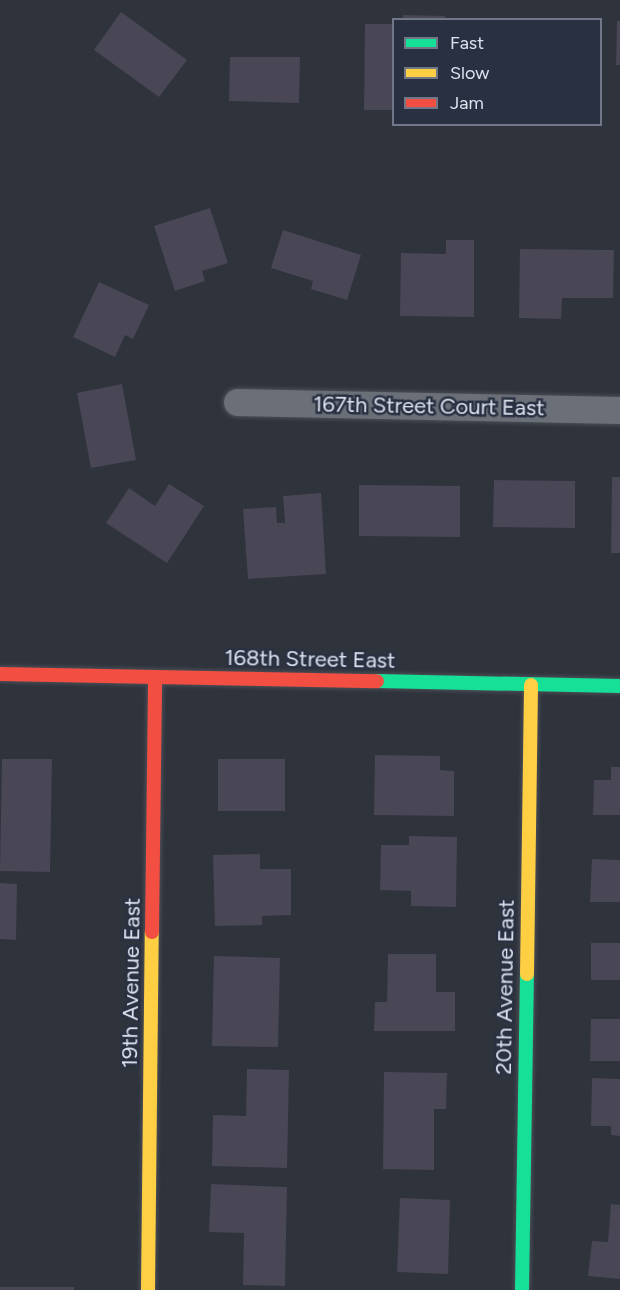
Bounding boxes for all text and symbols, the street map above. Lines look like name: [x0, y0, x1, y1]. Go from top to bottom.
legend: [392, 18, 602, 126]
text: Fast: [450, 32, 484, 54]
text: Slow: [450, 62, 489, 84]
text: Jam: [450, 92, 484, 114]
street label: 167th Street Court East: [313, 391, 545, 421]
street label: 168th Street East: [224, 644, 396, 674]
street label: 19th Avenue East: [116, 898, 146, 1068]
street label: 20th Avenue East: [490, 899, 520, 1075]

